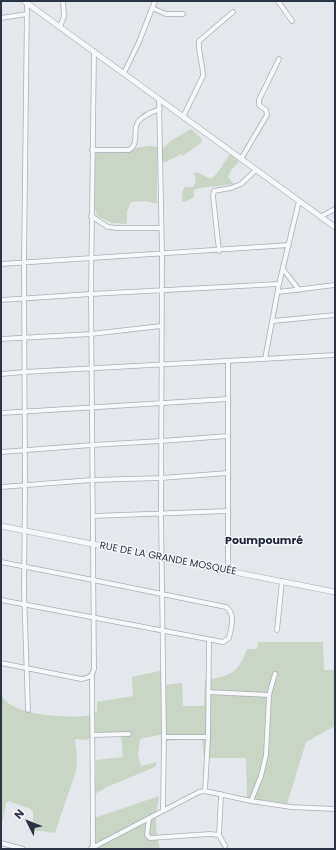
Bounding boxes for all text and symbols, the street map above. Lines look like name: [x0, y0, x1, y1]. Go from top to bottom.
district label: Poumpoumré: [225, 534, 303, 548]
street label: RUE DE LA GRANDE MOSQUÉE: [99, 540, 237, 578]
north arrow: [8, 802, 48, 842]
text: N: [10, 806, 28, 822]

